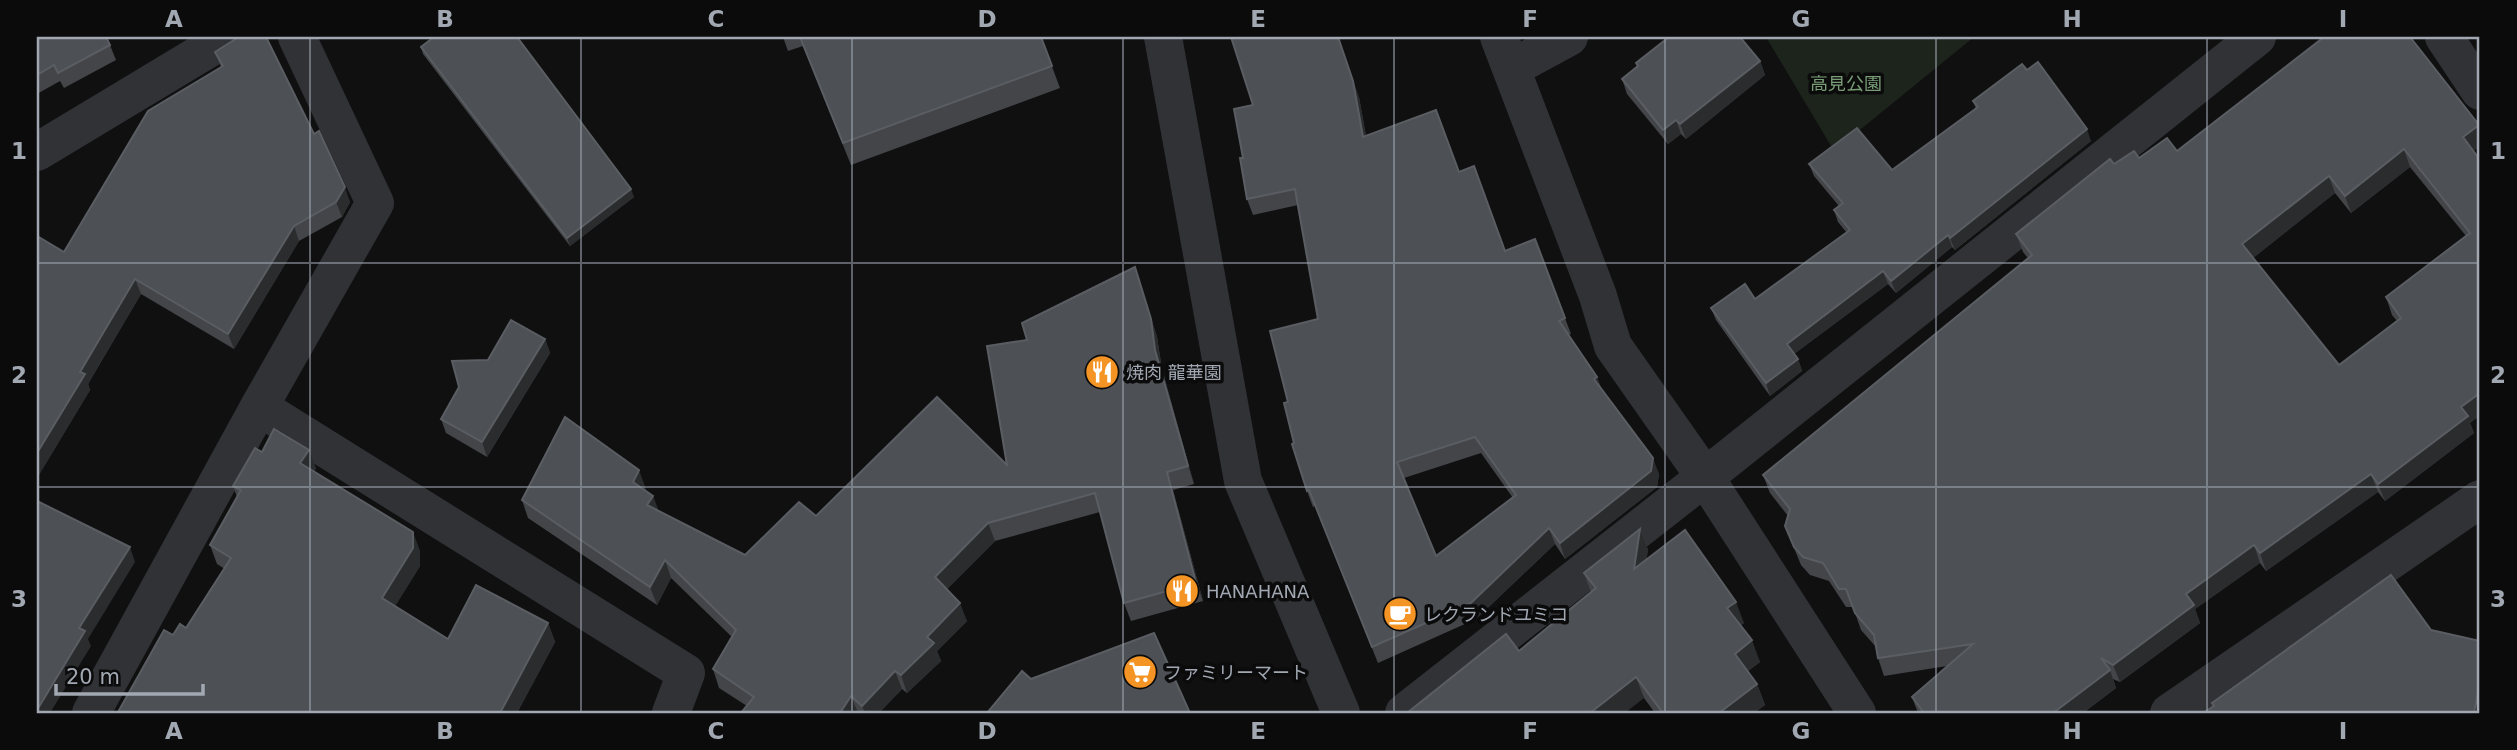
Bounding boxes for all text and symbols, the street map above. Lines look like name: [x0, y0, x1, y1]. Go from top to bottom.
text: A: [165, 6, 183, 32]
text: B: [436, 6, 454, 32]
text: C: [708, 6, 724, 32]
text: D: [977, 6, 997, 32]
text: E: [1250, 6, 1266, 32]
text: F: [1522, 6, 1538, 32]
text: G: [1792, 6, 1810, 32]
text: H: [2062, 6, 2082, 32]
text: I: [2339, 6, 2347, 32]
park label: 高見公園: [1810, 73, 1882, 94]
text: 1: [11, 138, 27, 164]
text: 1: [2490, 138, 2506, 164]
restaurant icon: 焼肉 龍華園: [1083, 353, 1121, 391]
text: 2: [11, 362, 27, 388]
place label: 焼肉 龍華園: [1126, 362, 1222, 383]
text: 2: [2490, 362, 2506, 388]
restaurant icon: HANAHANA: [1163, 572, 1201, 610]
place label: HANAHANA: [1206, 581, 1310, 602]
text: 3: [11, 586, 27, 612]
text: 3: [2490, 586, 2506, 612]
cafe icon: レクランドユミコ: [1381, 595, 1419, 633]
place label: レクランドユミコ: [1424, 604, 1568, 625]
scale bar: [56, 652, 203, 696]
supermarket icon: ファミリーマート: [1121, 653, 1159, 691]
place label: ファミリーマート: [1164, 662, 1308, 683]
text: 20 m: [66, 665, 120, 689]
text: A: [165, 718, 183, 744]
text: B: [436, 718, 454, 744]
text: C: [708, 718, 724, 744]
text: D: [977, 718, 997, 744]
text: E: [1250, 718, 1266, 744]
text: F: [1522, 718, 1538, 744]
text: G: [1792, 718, 1810, 744]
text: H: [2062, 718, 2082, 744]
text: I: [2339, 718, 2347, 744]

